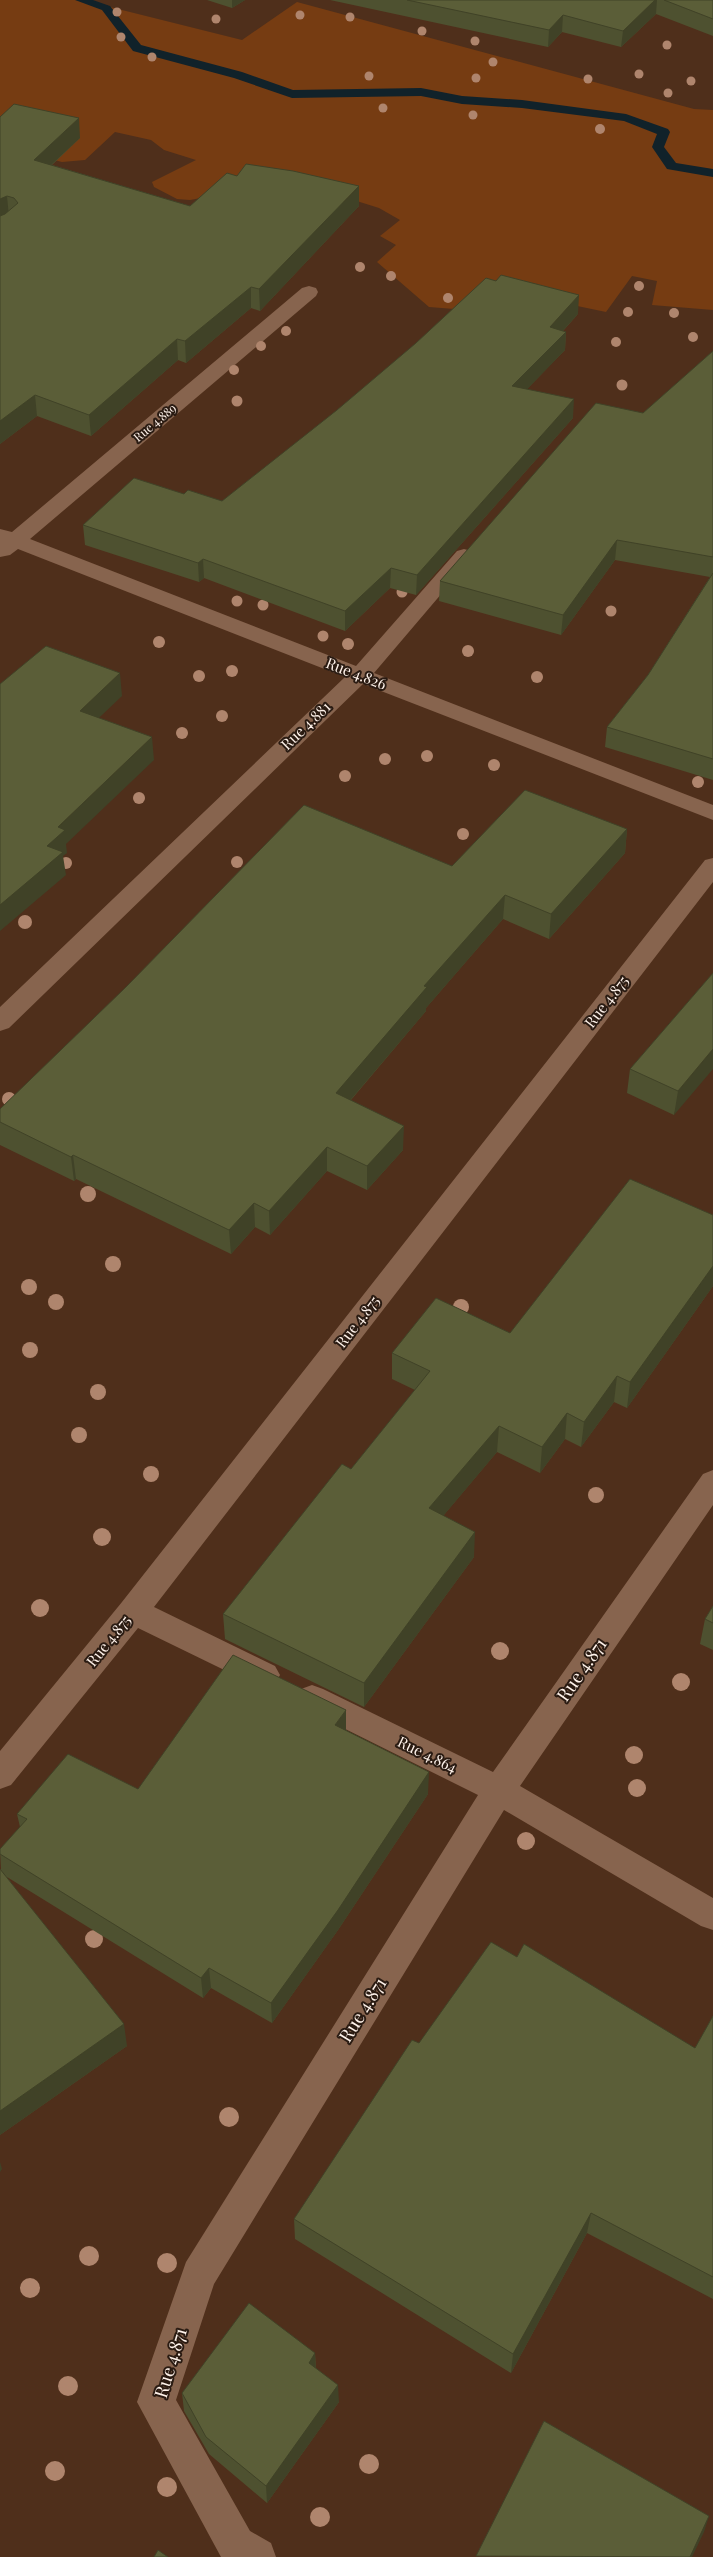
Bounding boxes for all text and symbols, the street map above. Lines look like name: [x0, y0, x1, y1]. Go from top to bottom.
street label: Rue 4.889: [130, 400, 179, 445]
street label: Rue 4.826: [323, 652, 390, 694]
street label: Rue 4.881: [276, 696, 335, 754]
street label: Rue 4.875: [580, 971, 633, 1031]
street label: Rue 4.875: [331, 1291, 384, 1351]
street label: Rue 4.875: [81, 1610, 135, 1670]
street label: Rue 4.871: [551, 1633, 612, 1706]
street label: Rue 4.864: [394, 1731, 460, 1777]
street label: Rue 4.871: [333, 1972, 392, 2046]
street label: Rue 4.871: [148, 2324, 192, 2401]

